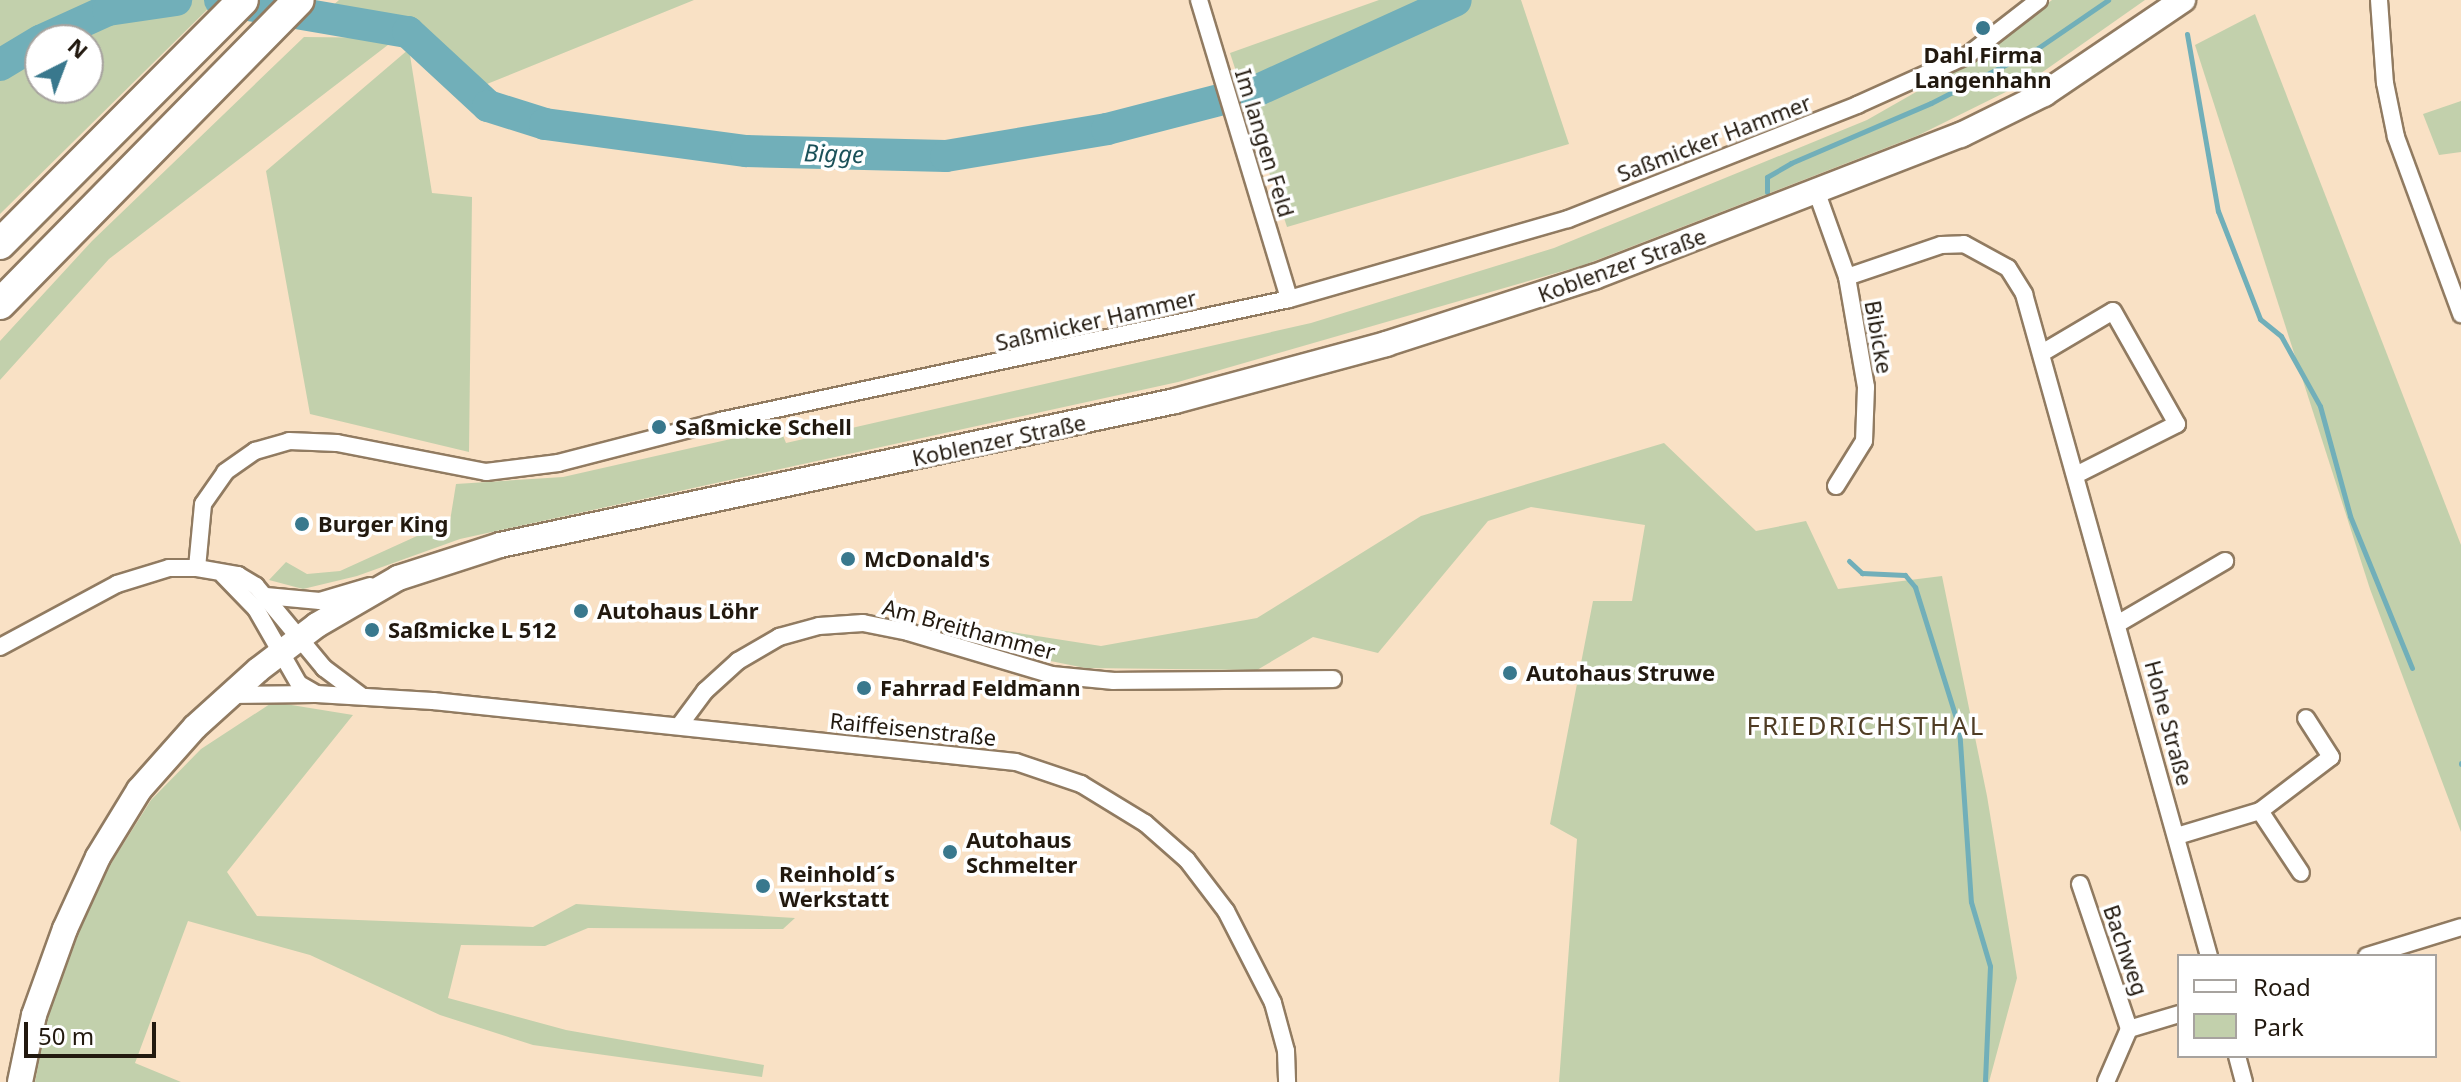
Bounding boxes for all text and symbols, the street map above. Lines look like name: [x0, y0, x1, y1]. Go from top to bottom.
marker: Dahl Firma Langenhahn: [1974, 19, 1992, 37]
north arrow: [24, 24, 104, 104]
text: N: [62, 31, 95, 65]
place label: Dahl Firma Langenhahn: [1914, 41, 2052, 92]
street label: Im langen Feld: [1230, 66, 1300, 220]
street label: Saßmicker Hammer: [1613, 89, 1815, 187]
water label: Bigge: [803, 138, 865, 168]
street label: Koblenzer Straße: [1534, 222, 1710, 308]
street label: Saßmicker Hammer: [993, 284, 1199, 356]
street label: Bibicke: [1860, 298, 1898, 376]
street label: Koblenzer Straße: [910, 409, 1088, 471]
place label: Saßmicke Schell: [675, 414, 852, 440]
marker: Saßmicke Schell: [650, 418, 668, 436]
place label: Burger King: [318, 511, 449, 537]
marker: Burger King: [293, 515, 311, 533]
place label: McDonald's: [864, 546, 990, 572]
marker: McDonald's: [839, 550, 857, 568]
street label: Am Breithammer: [880, 593, 1058, 665]
place label: Autohaus Löhr: [597, 598, 759, 624]
marker: Autohaus Löhr: [572, 602, 590, 620]
place label: Saßmicke L 512: [388, 617, 556, 643]
marker: Saßmicke L 512: [363, 621, 381, 639]
street label: Hohe Straße: [2140, 657, 2198, 789]
place label: Autohaus Struwe: [1526, 660, 1715, 686]
marker: Autohaus Struwe: [1501, 664, 1519, 682]
place label: Fahrrad Feldmann: [880, 675, 1080, 701]
marker: Fahrrad Feldmann: [855, 679, 873, 697]
street label: Raiffeisenstraße: [828, 707, 998, 751]
district label: FRIEDRICHSTHAL: [1747, 710, 1985, 742]
place label: Autohaus Schmelter: [966, 826, 1077, 878]
marker: Autohaus Schmelter: [941, 843, 959, 861]
place label: Reinhold´s Werkstatt: [779, 860, 895, 912]
marker: Reinhold´s Werkstatt: [754, 877, 772, 895]
street label: Bachweg: [2098, 901, 2154, 999]
legend: [2177, 954, 2437, 1058]
text: Road: [2253, 970, 2311, 1003]
scale bar: [28, 1006, 160, 1056]
text: Park: [2253, 1010, 2304, 1043]
text: 50 m: [38, 1019, 94, 1052]

